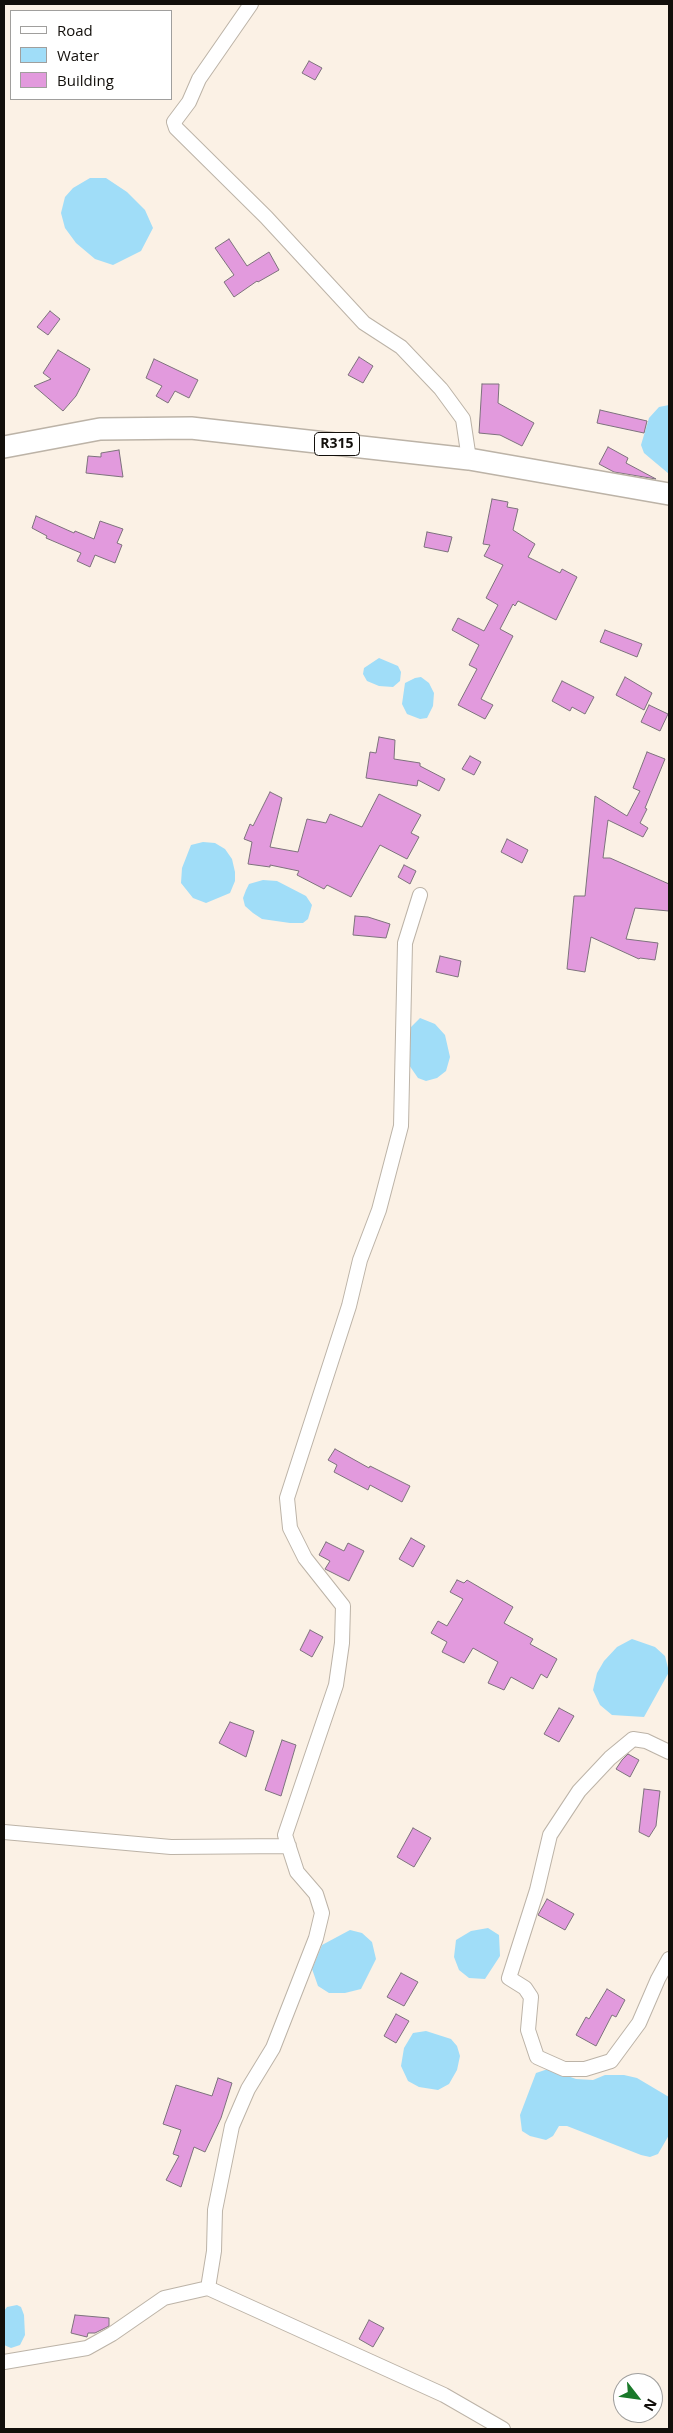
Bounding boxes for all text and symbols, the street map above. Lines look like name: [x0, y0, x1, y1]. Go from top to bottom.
legend: [10, 10, 172, 100]
text: Road: [57, 20, 93, 40]
text: Water: [57, 45, 99, 65]
text: Building: [57, 70, 114, 90]
road number: R315: [314, 432, 360, 456]
north arrow: [613, 2373, 663, 2423]
text: N: [639, 2396, 662, 2415]

